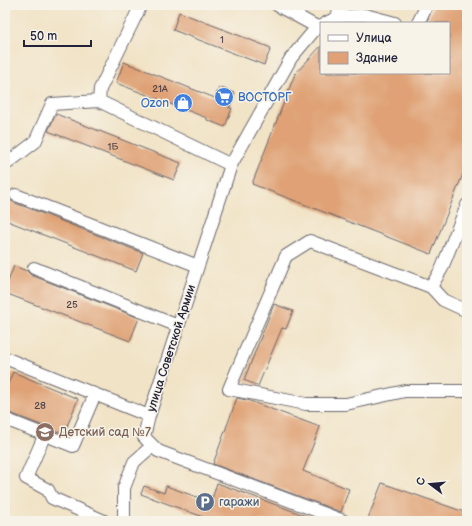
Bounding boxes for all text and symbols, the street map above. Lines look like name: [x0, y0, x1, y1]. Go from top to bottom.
scale bar: [24, 22, 91, 48]
legend: [320, 22, 450, 74]
text: 50 m: [30, 29, 57, 44]
text: Улица: [356, 31, 392, 46]
house number: 1: [220, 34, 224, 46]
text: Здание: [356, 51, 398, 66]
house number: 21А: [152, 83, 169, 95]
supermarket icon: ВОСТОРГ: [213, 86, 235, 108]
place label: ВОСТОРГ: [238, 90, 292, 105]
shop icon: Ozon: [172, 92, 194, 114]
place label: Ozon: [141, 96, 169, 111]
house number: 1Б: [108, 141, 118, 153]
street label: улица Советской Армии: [144, 283, 199, 414]
house number: 25: [66, 299, 78, 311]
house number: 28: [34, 400, 46, 412]
school or university icon: Детский сад №7: [34, 421, 56, 443]
place label: Детский сад №7: [59, 425, 151, 440]
north arrow: [410, 464, 450, 504]
text: С: [414, 476, 428, 487]
parking icon: гаражи: [194, 491, 216, 513]
place label: гаражи: [219, 495, 259, 510]

